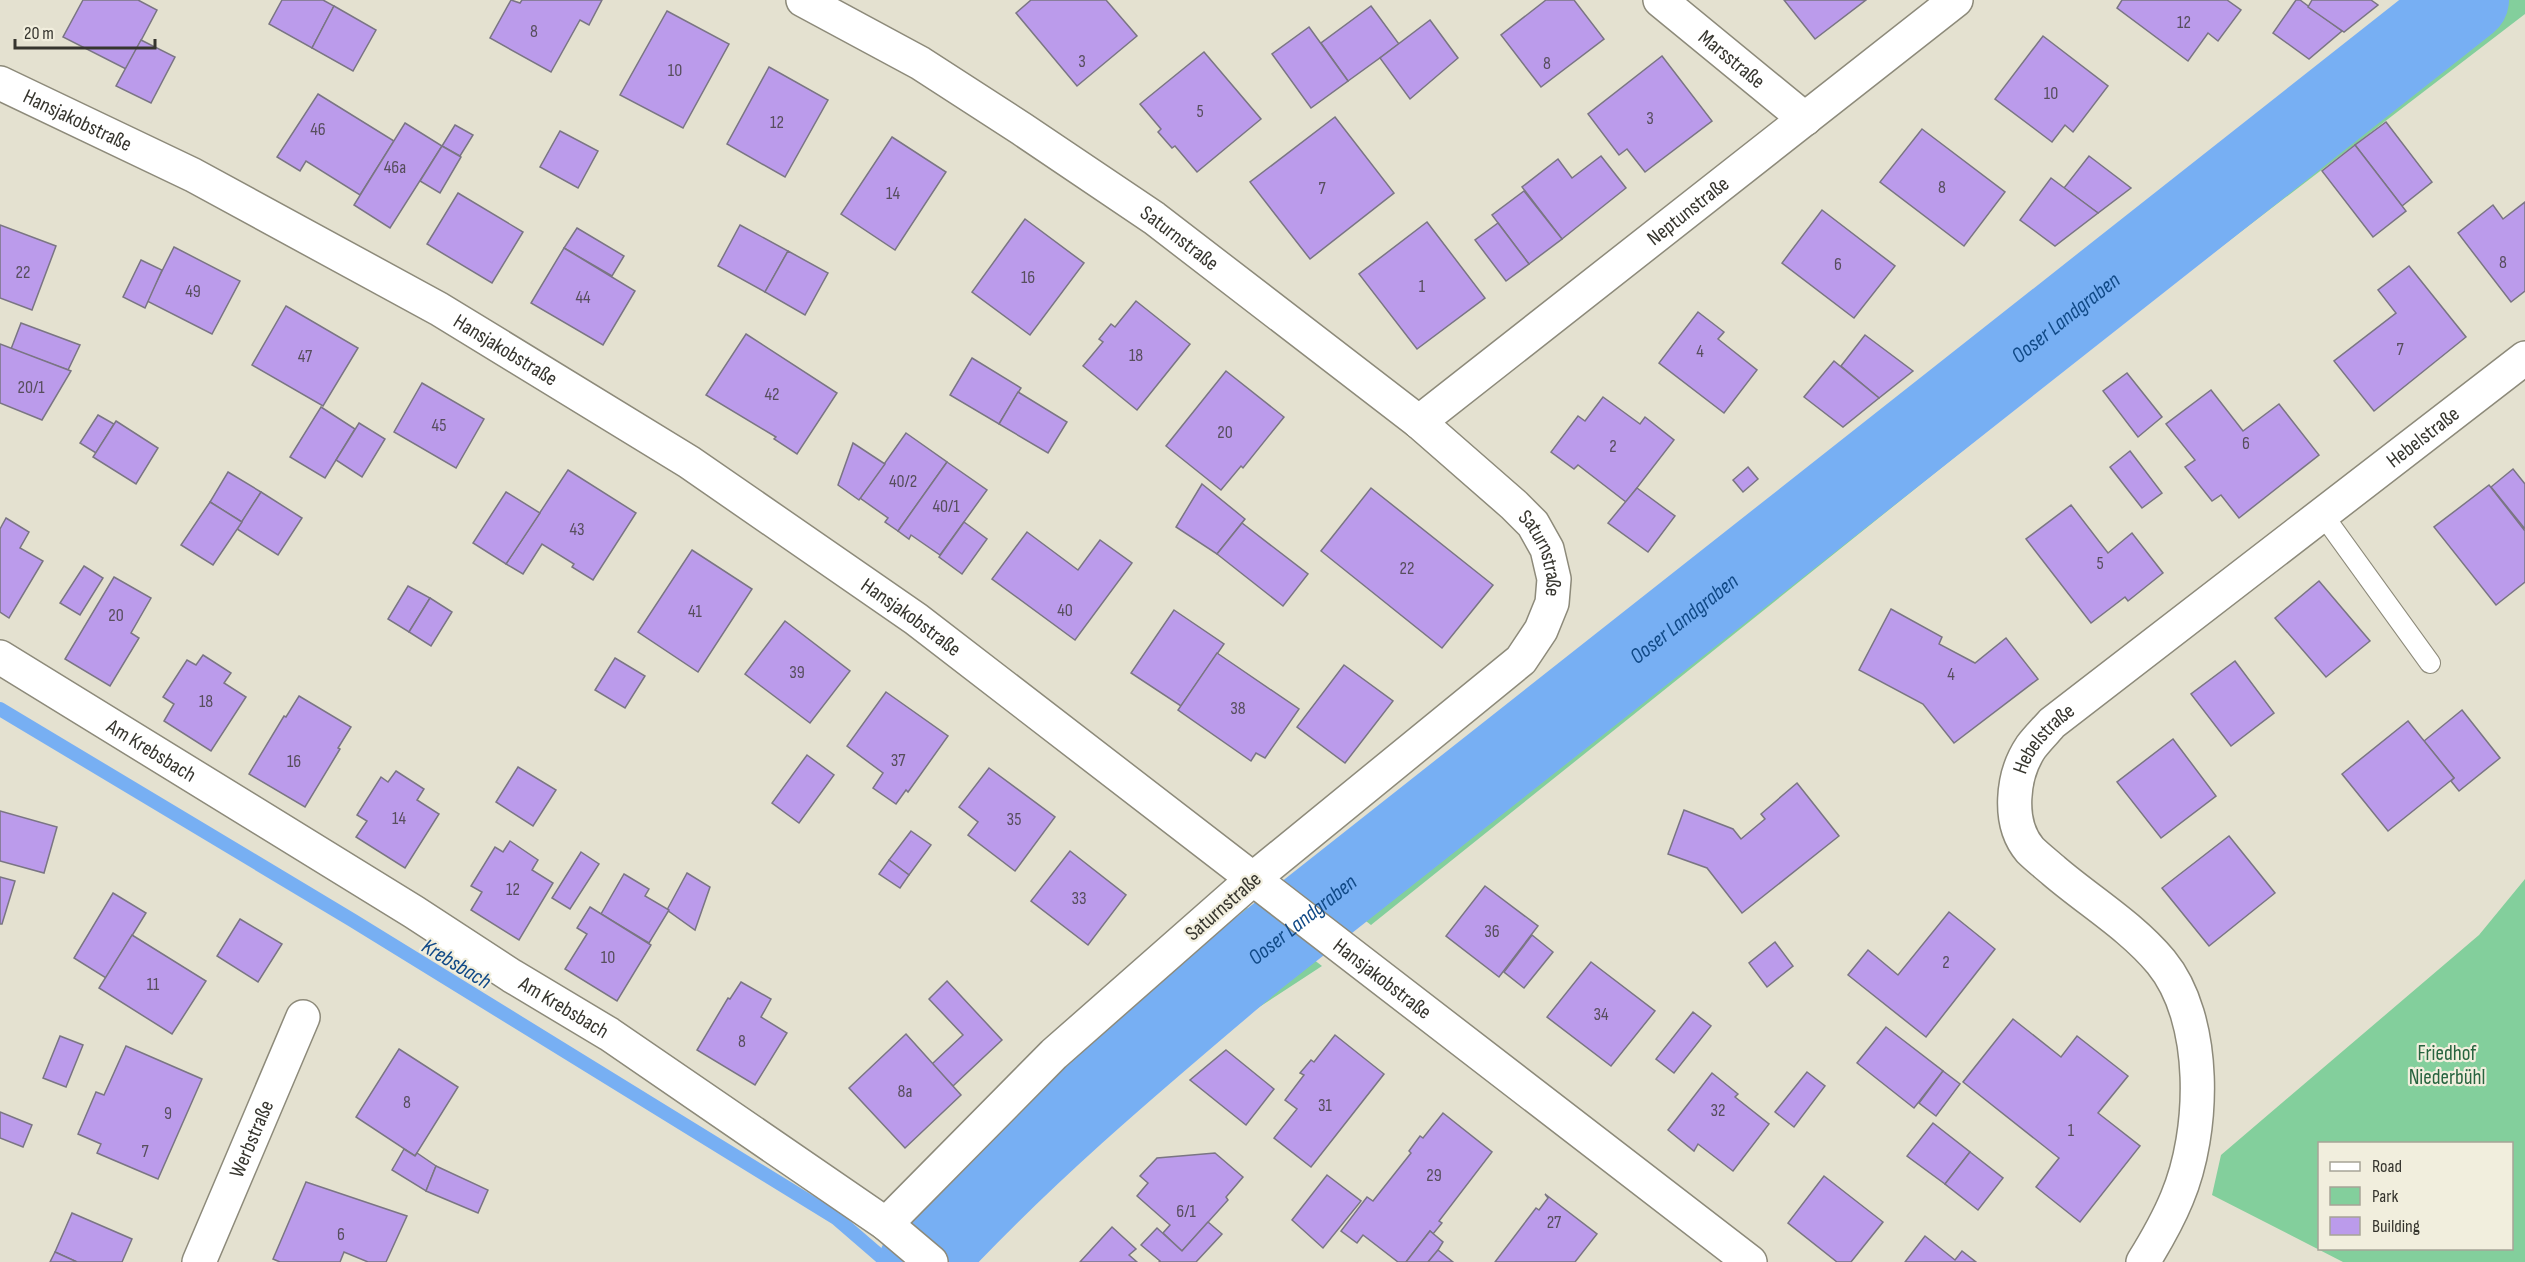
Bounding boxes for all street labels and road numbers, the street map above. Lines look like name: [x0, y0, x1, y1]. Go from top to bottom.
street label: Marsstraße: [1693, 25, 1770, 94]
street label: Hansjakobstraße: [19, 84, 136, 157]
street label: Neptunstraße: [1642, 171, 1734, 251]
street label: Saturnstraße: [1135, 200, 1224, 276]
street label: Hansjakobstraße: [449, 309, 562, 391]
street label: Hebelstraße: [2382, 401, 2464, 473]
street label: Saturnstraße: [1513, 505, 1566, 598]
street label: Hansjakobstraße: [856, 573, 966, 662]
street label: Hebelstraße: [2008, 698, 2080, 777]
street label: Am Krebsbach: [101, 713, 201, 788]
street label: Saturnstraße: [1180, 867, 1266, 946]
street label: Hansjakobstraße: [1328, 933, 1436, 1025]
street label: Am Krebsbach: [514, 971, 613, 1044]
street label: Werbstraße: [224, 1096, 279, 1181]

